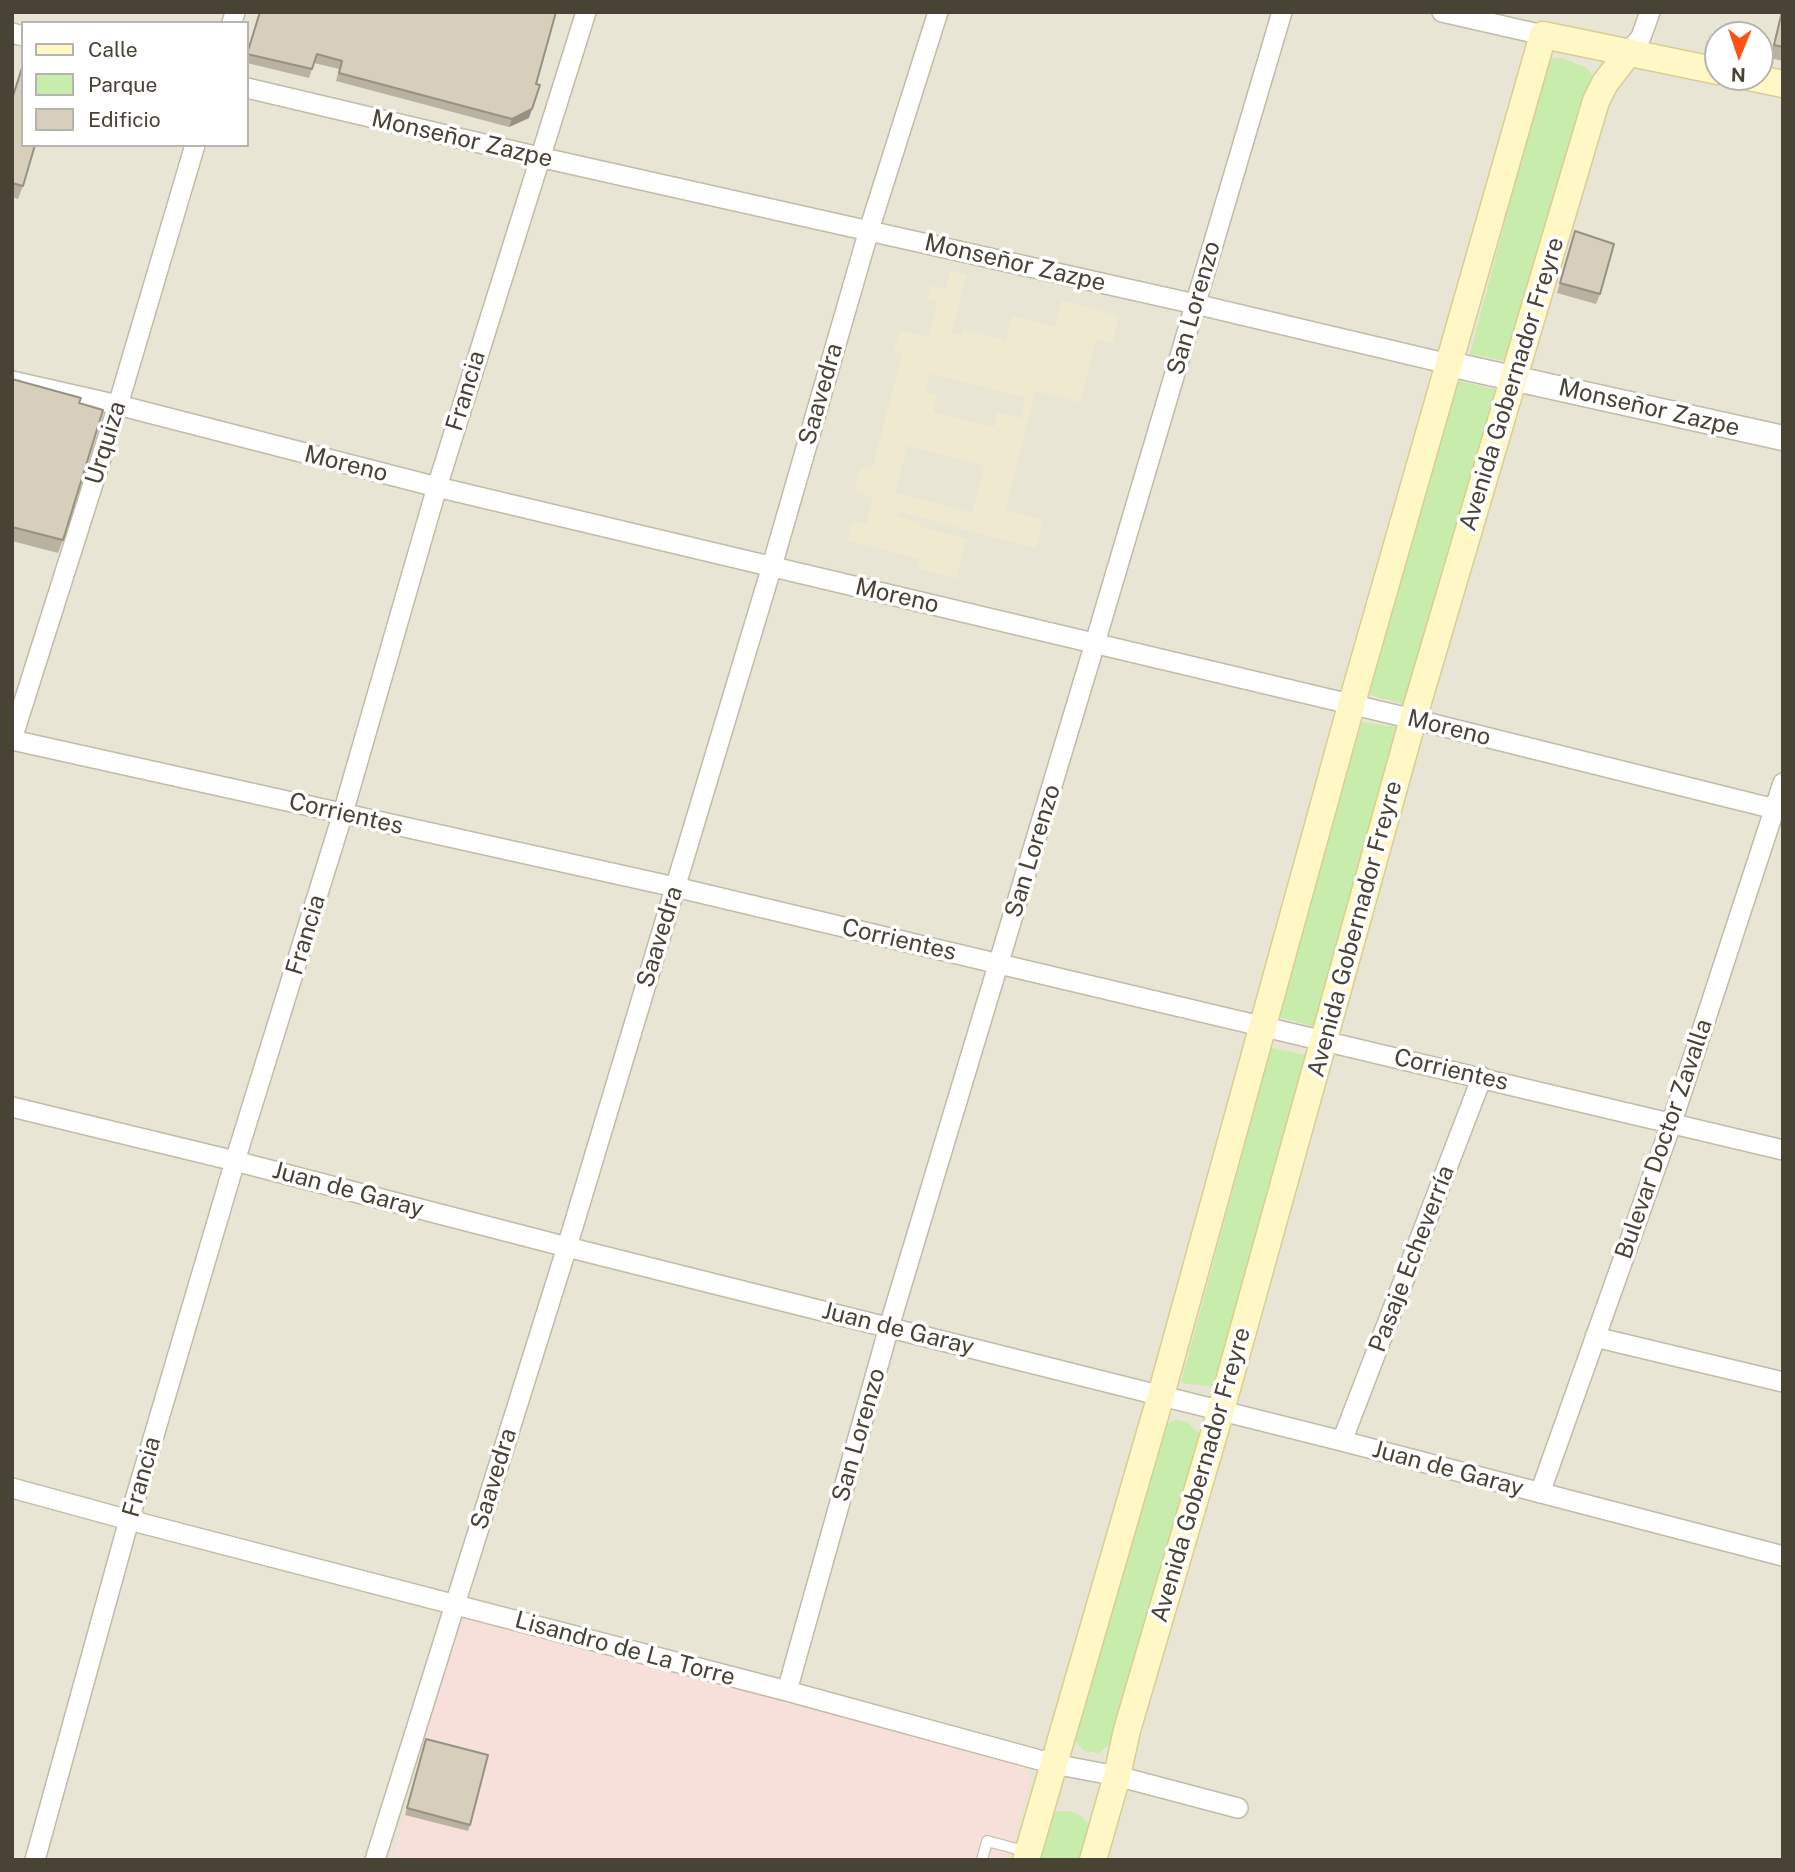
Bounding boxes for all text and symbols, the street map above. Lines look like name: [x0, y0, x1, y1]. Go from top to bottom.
legend: [21, 21, 248, 147]
north arrow: [1704, 21, 1774, 91]
text: Calle: [88, 37, 138, 62]
text: N: [1731, 64, 1746, 86]
text: Parque: [88, 72, 157, 97]
street label: Monseñor Zazpe: [369, 104, 555, 174]
text: Edificio: [88, 107, 161, 132]
street label: Monseñor Zazpe: [922, 228, 1108, 298]
street label: Avenida Gobernador Freyre: [1454, 234, 1570, 534]
street label: San Lorenzo: [1161, 238, 1227, 378]
street label: Saavedra: [793, 340, 849, 448]
street label: Francia: [440, 347, 492, 435]
street label: Monseñor Zazpe: [1556, 373, 1742, 443]
street label: Urquiza: [80, 398, 132, 488]
street label: Moreno: [301, 440, 391, 488]
street label: Moreno: [852, 572, 942, 620]
street label: Moreno: [1404, 704, 1494, 752]
street label: Avenida Gobernador Freyre: [1302, 778, 1408, 1080]
street label: San Lorenzo: [999, 781, 1067, 921]
street label: Corrientes: [286, 787, 406, 841]
street label: Saavedra: [631, 883, 689, 991]
street label: Francia: [280, 891, 332, 979]
street label: Corrientes: [839, 913, 959, 967]
street label: Bulevar Doctor Zavalla: [1609, 1015, 1719, 1263]
street label: Corrientes: [1391, 1043, 1511, 1097]
street label: Juan de Garay: [269, 1156, 427, 1224]
street label: Pasaje Echeverría: [1363, 1162, 1461, 1356]
street label: Juan de Garay: [819, 1296, 977, 1362]
street label: Avenida Gobernador Freyre: [1145, 1324, 1257, 1626]
street label: San Lorenzo: [826, 1365, 892, 1505]
street label: Saavedra: [465, 1425, 523, 1533]
street label: Francia: [117, 1433, 167, 1521]
street label: Juan de Garay: [1369, 1435, 1527, 1503]
street label: Lisandro de La Torre: [512, 1606, 738, 1692]

